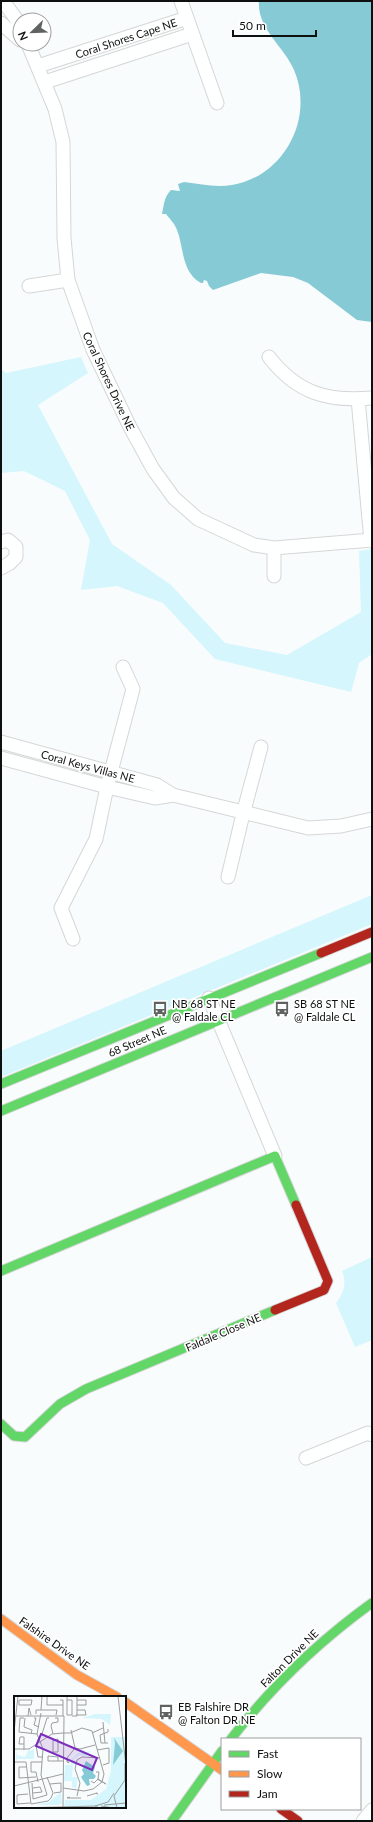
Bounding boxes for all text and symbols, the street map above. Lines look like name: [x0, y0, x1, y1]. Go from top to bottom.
north arrow: [12, 12, 52, 52]
scale bar: [233, 12, 316, 38]
street label: Coral Shores Cape NE: [74, 15, 178, 61]
text: 50 m: [239, 18, 266, 33]
text: N: [15, 30, 30, 43]
street label: Coral Shores Drive NE: [80, 330, 138, 432]
street label: Coral Keys Villas NE: [40, 747, 136, 785]
place label: NB 68 ST NE @ Faldale CL: [172, 997, 236, 1023]
place label: SB 68 ST NE @ Faldale CL: [294, 997, 356, 1023]
bus stop icon: NB 68 ST NE @ Faldale CL: [151, 1000, 169, 1018]
bus stop icon: SB 68 ST NE @ Faldale CL: [273, 1000, 291, 1018]
street label: 68 Street NE: [106, 1023, 168, 1059]
street label: Faldale Close NE: [183, 1310, 263, 1354]
street label: Falshire Drive NE: [17, 1614, 93, 1672]
street label: Falton Drive NE: [257, 1626, 321, 1690]
inset map: [14, 1696, 126, 1808]
place label: EB Falshire DR @ Falton DR NE: [178, 1700, 255, 1726]
bus stop icon: EB Falshire DR @ Falton DR NE: [157, 1703, 175, 1721]
legend: [221, 1738, 361, 1810]
text: Fast: [257, 1746, 279, 1761]
text: Slow: [257, 1766, 283, 1781]
text: Jam: [257, 1786, 278, 1801]

